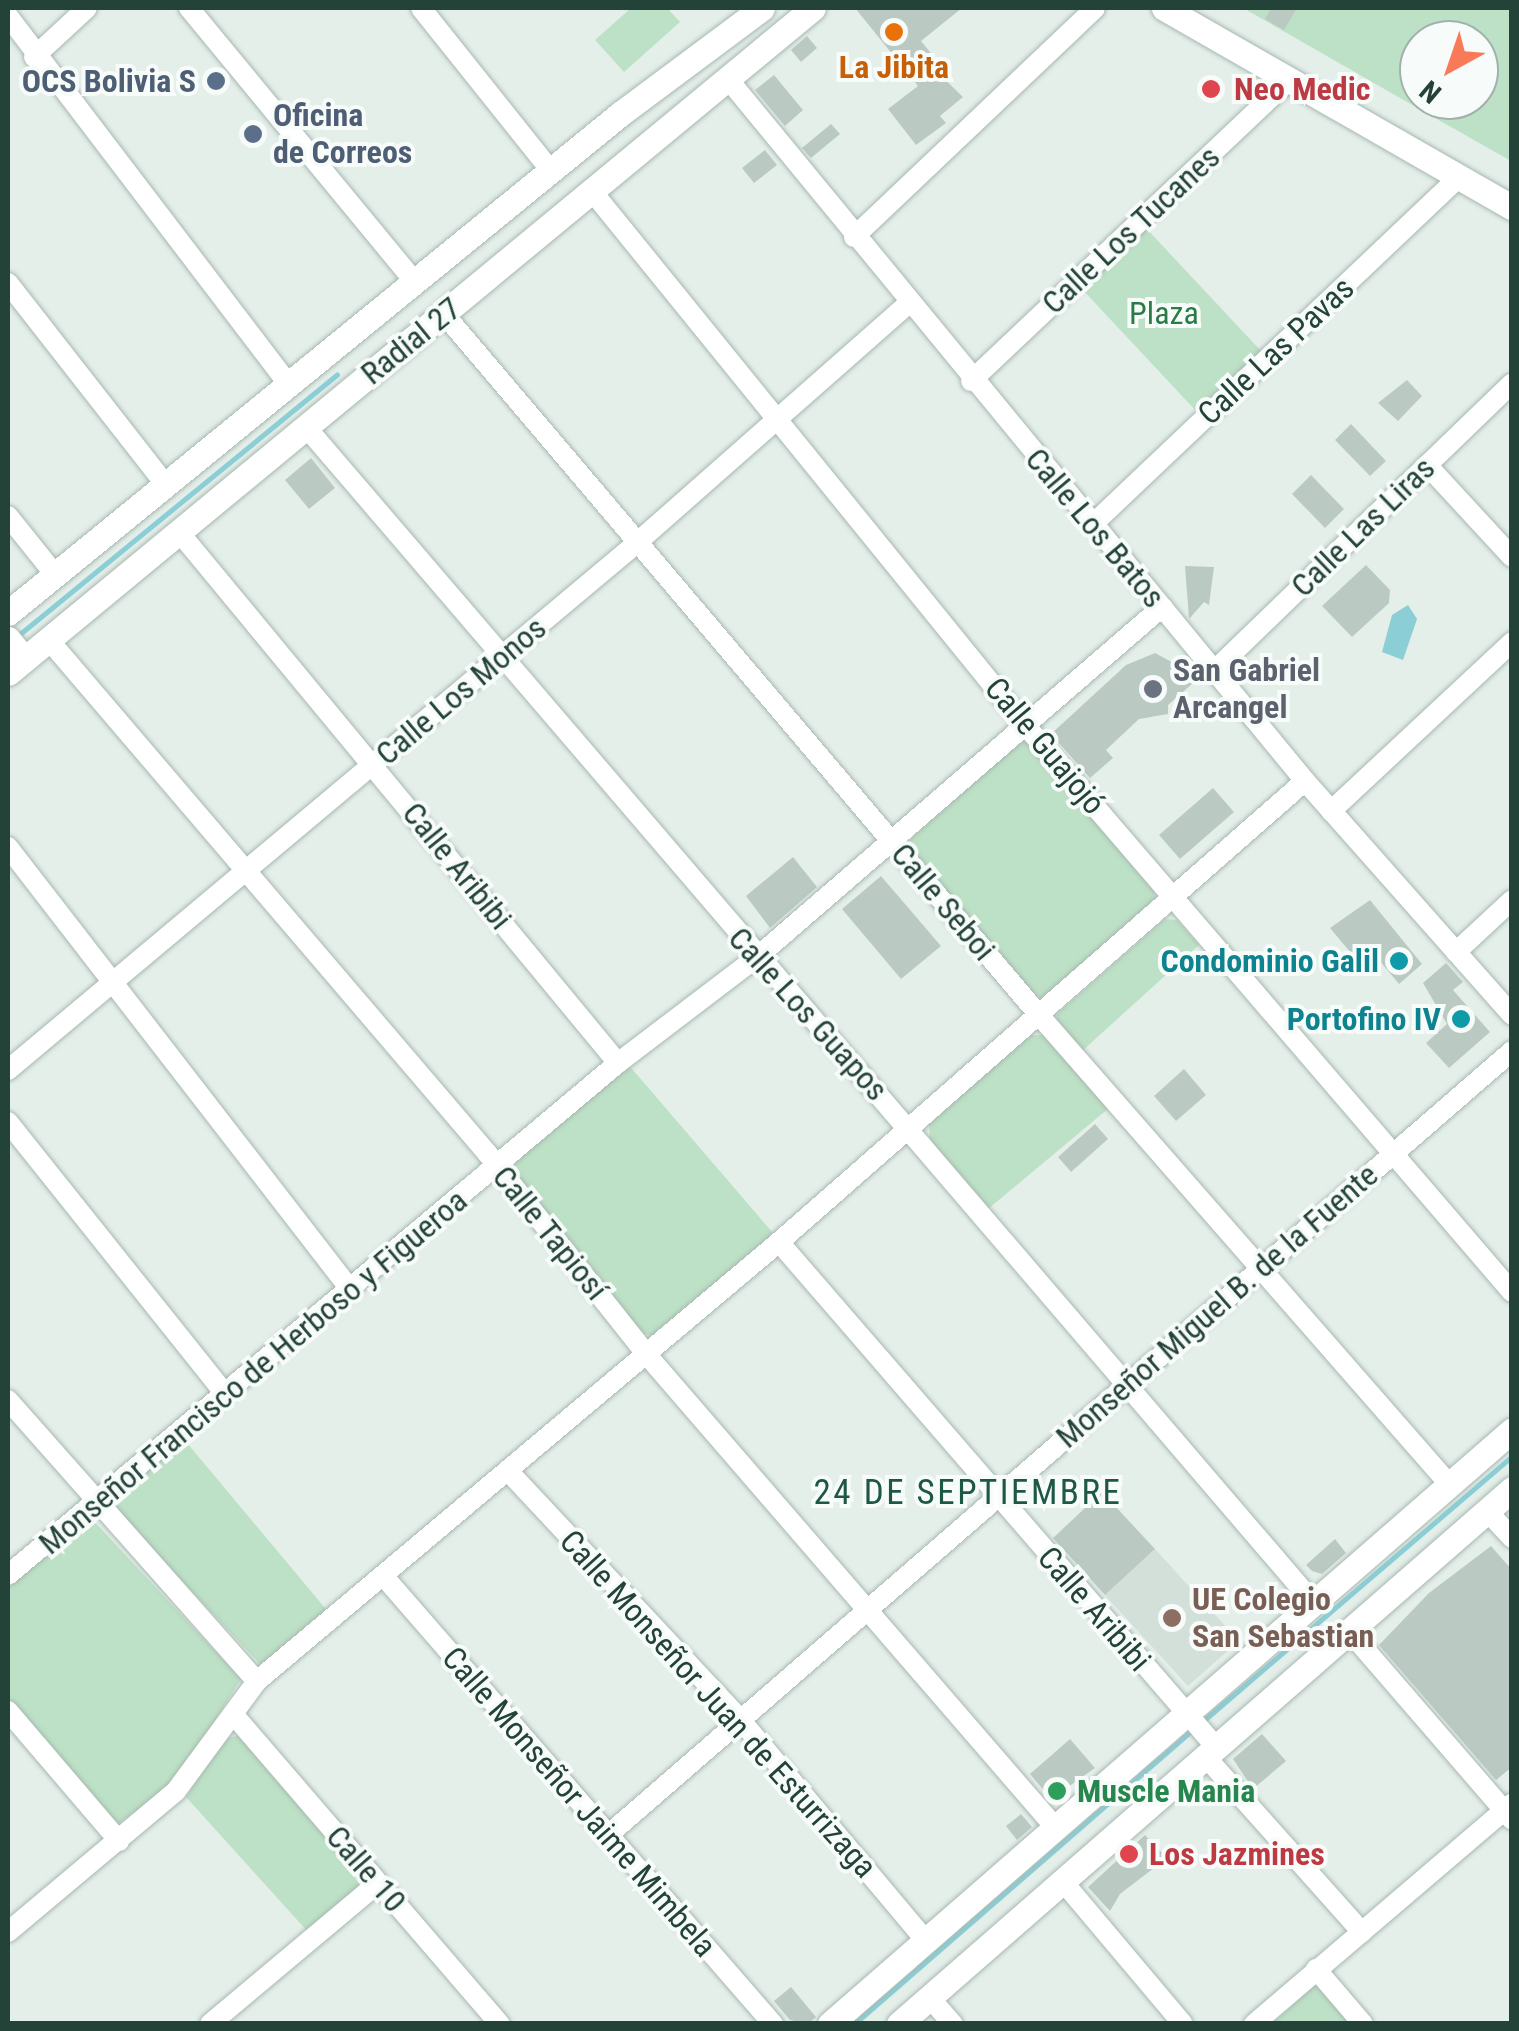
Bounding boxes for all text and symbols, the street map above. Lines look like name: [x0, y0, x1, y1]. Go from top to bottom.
north arrow: [1399, 20, 1499, 120]
marker: La Jibita: [883, 21, 905, 43]
place label: La Jibita: [839, 48, 949, 86]
place label: OCS Bolivia S: [22, 62, 196, 100]
marker: OCS Bolivia S: [205, 70, 227, 92]
place label: Neo Medic: [1234, 70, 1370, 108]
text: N: [1414, 74, 1448, 110]
marker: Neo Medic: [1198, 76, 1224, 102]
place label: Oficina de Correos: [273, 97, 412, 172]
marker: Oficina de Correos: [242, 123, 264, 145]
street label: Calle Los Tucanes: [1034, 138, 1228, 322]
street label: Calle Las Pavas: [1190, 269, 1362, 433]
street label: Radial 27: [353, 289, 469, 393]
park label: Plaza: [1129, 294, 1199, 332]
street label: Calle Los Batos: [1017, 440, 1173, 616]
street label: Calle Las Liras: [1283, 449, 1443, 605]
street label: Calle Los Monos: [368, 609, 554, 773]
place label: San Gabriel Arcangel: [1173, 652, 1320, 727]
street label: Calle Guajojó: [977, 670, 1113, 822]
marker: San Gabriel Arcangel: [1142, 678, 1164, 700]
street label: Calle Aribibi: [394, 795, 520, 937]
street label: Calle Seboi: [883, 836, 1003, 968]
street label: Calle Los Guapos: [720, 919, 896, 1109]
place label: Condominio Galil: [1160, 942, 1379, 980]
marker: Condominio Galil: [1388, 950, 1410, 972]
place label: Portofino IV: [1287, 1000, 1441, 1038]
marker: Portofino IV: [1450, 1008, 1472, 1030]
street label: Monseñor Miguel B. de la Fuente: [1048, 1156, 1386, 1456]
street label: Calle Tapiosí: [484, 1158, 616, 1308]
street label: Monseñor Francisco de Herboso y Figueroa: [31, 1181, 475, 1563]
district label: 24 DE SEPTIEMBRE: [814, 1472, 1122, 1514]
street label: Calle Monseñor Juan de Esturrizaga: [552, 1522, 884, 1886]
street label: Calle Aribibi: [1030, 1539, 1158, 1679]
place label: UE Colegio San Sebastian: [1192, 1581, 1374, 1656]
marker: UE Colegio San Sebastian: [1161, 1607, 1183, 1629]
street label: Calle Monseñor Jaime Mimbela: [434, 1639, 724, 1965]
place label: Muscle Mania: [1077, 1772, 1255, 1810]
marker: Muscle Mania: [1046, 1780, 1068, 1802]
street label: Calle 10: [318, 1818, 414, 1920]
place label: Los Jazmines: [1149, 1835, 1325, 1873]
marker: Los Jazmines: [1118, 1843, 1140, 1865]

